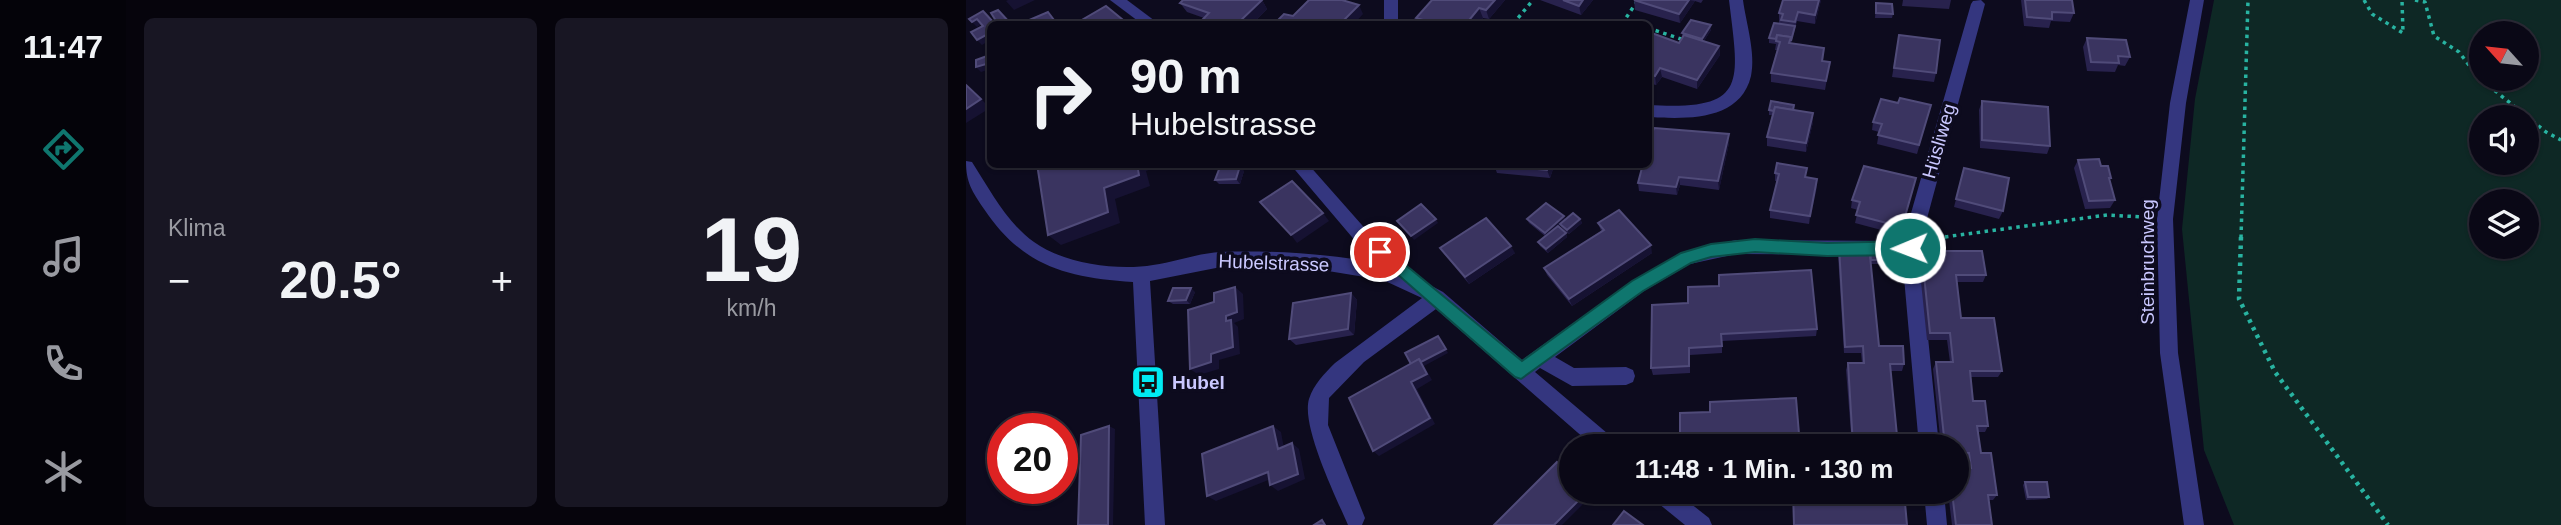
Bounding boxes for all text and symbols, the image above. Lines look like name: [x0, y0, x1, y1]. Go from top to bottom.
north arrow: [2469, 21, 2539, 91]
map controls: [2469, 21, 2539, 259]
text: 11:47: [23, 29, 103, 65]
icon: right: [1015, 49, 1106, 140]
text: 90 m: [1130, 49, 1242, 103]
street label: Hüsliweg: [1918, 101, 1960, 181]
button: sound: [2469, 105, 2539, 175]
text: Hubelstrasse: [1130, 106, 1317, 142]
icon: directions: [39, 125, 88, 174]
button: layers: [2469, 189, 2539, 259]
text: 19: [701, 199, 802, 300]
street label: Steinbruchweg: [2137, 199, 2158, 325]
position arrow: [1873, 211, 1947, 285]
text: Klima: [168, 215, 226, 241]
pin: [1350, 222, 1410, 282]
icon: music: [39, 232, 88, 281]
icon: arrive: [1361, 233, 1399, 271]
text: 20.5°: [279, 251, 402, 309]
street label: Hubelstrasse: [1218, 251, 1330, 275]
text: −: [168, 260, 190, 302]
text: +: [491, 260, 513, 302]
text: km/h: [727, 295, 776, 321]
icon: phone: [39, 339, 88, 388]
bus stop icon: Hubel: [1129, 363, 1167, 401]
place label: Hubel: [1172, 372, 1225, 393]
speed limit sign: 20: [987, 413, 1078, 504]
icon: climate: [39, 447, 88, 496]
text: 11:48 · 1 Min. · 130 m: [1635, 454, 1893, 484]

